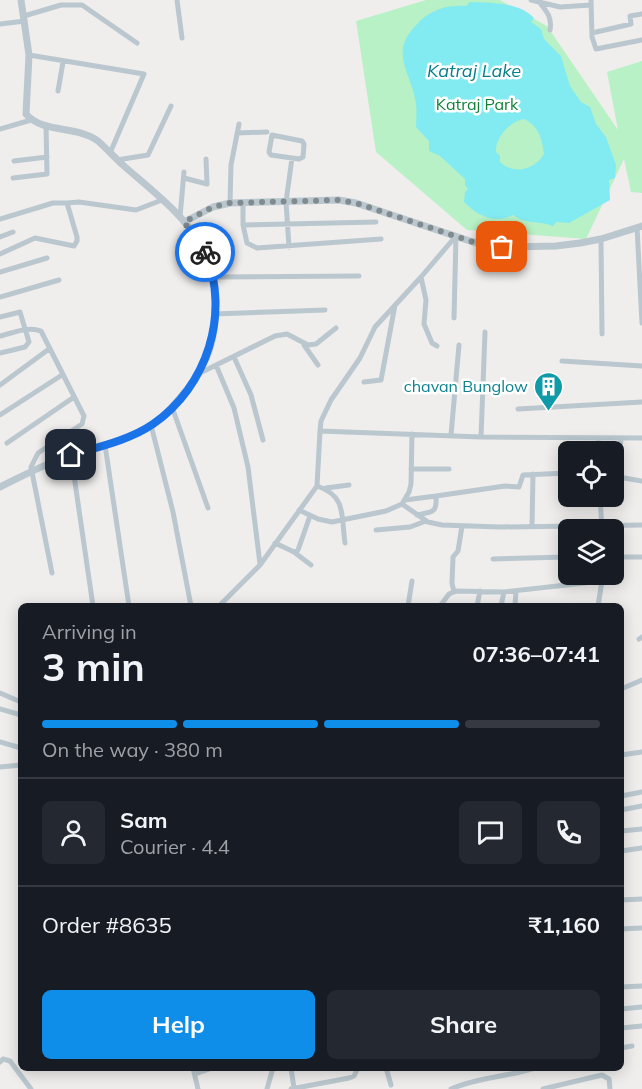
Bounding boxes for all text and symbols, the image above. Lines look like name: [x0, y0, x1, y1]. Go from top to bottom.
water label: Katraj Lake: [427, 59, 521, 82]
park label: Katraj Park: [436, 94, 519, 114]
pin: [476, 221, 527, 272]
courier: [175, 222, 235, 282]
icon: bag: [485, 230, 518, 263]
icon: bike: [189, 236, 222, 269]
building icon: chavan Bunglow: [533, 370, 565, 412]
place label: chavan Bunglow: [404, 376, 528, 396]
pin: [45, 429, 96, 480]
icon: home: [54, 438, 87, 471]
map controls: [558, 441, 624, 585]
button: locate: [558, 441, 624, 507]
button: layers: [558, 519, 624, 585]
text: Arriving in: [42, 619, 137, 644]
text: 07:36–07:41: [472, 640, 600, 668]
text: 3 min: [42, 642, 145, 691]
text: On the way · 380 m: [42, 737, 223, 762]
button: person: [42, 801, 105, 864]
button: chat: [459, 801, 522, 864]
button: phone: [537, 801, 600, 864]
text: Sam: [120, 806, 168, 834]
text: Courier · 4.4: [120, 834, 230, 859]
text: Order #8635: [42, 911, 172, 939]
text: ₹1,160: [529, 911, 600, 939]
button: Help: [42, 990, 315, 1059]
button: Share: [327, 990, 600, 1059]

